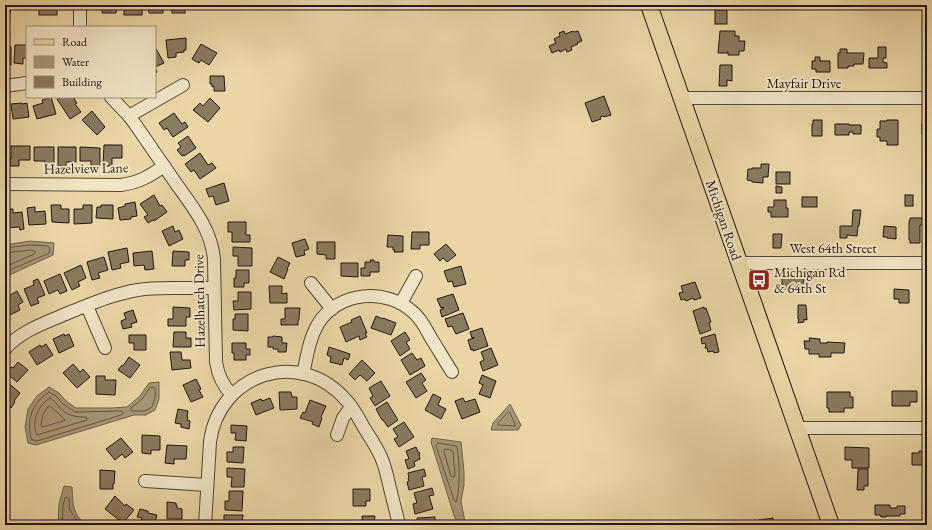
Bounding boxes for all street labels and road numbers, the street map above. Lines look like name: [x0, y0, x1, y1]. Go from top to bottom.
street label: Mayfair Drive: [767, 74, 842, 92]
street label: Hazelview Lane: [43, 158, 129, 178]
street label: Michigan Road: [702, 178, 746, 263]
street label: West 64th Street: [789, 239, 877, 257]
street label: Hazelhatch Drive: [189, 254, 209, 348]

